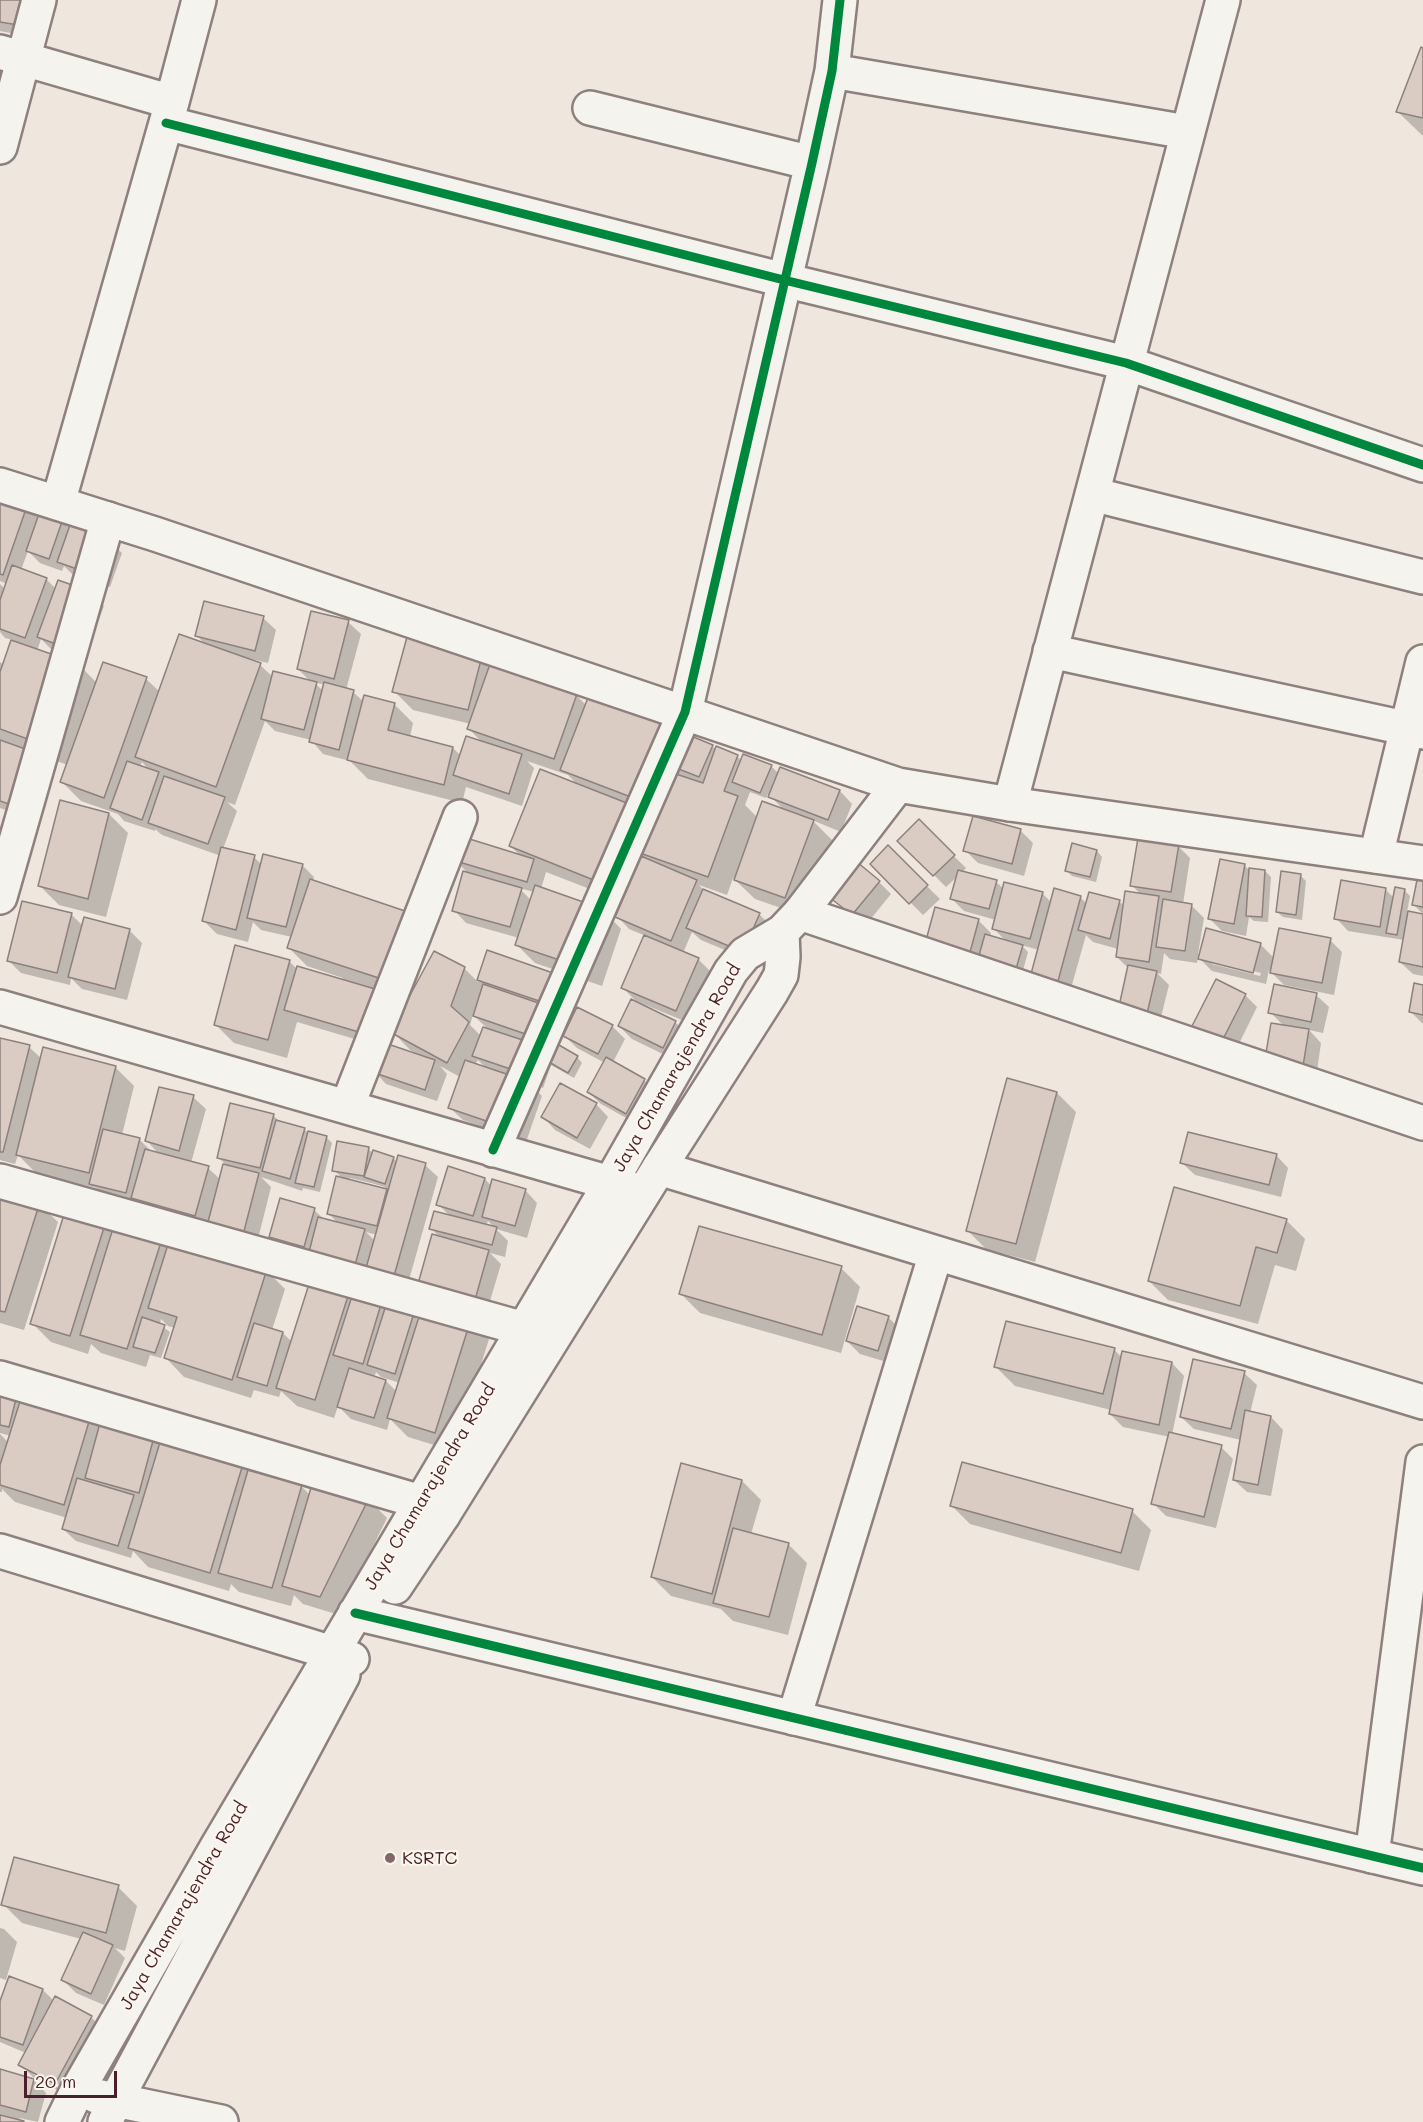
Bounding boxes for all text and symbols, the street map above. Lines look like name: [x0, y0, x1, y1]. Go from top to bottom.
street label: Jaya Chamarajendra Road: [608, 960, 746, 1176]
street label: Jaya Chamarajendra Road: [360, 1380, 500, 1594]
street label: Jaya Chamarajendra Road: [115, 1798, 253, 2014]
place label: KSRTC: [402, 1847, 457, 1869]
marker: KSRTC: [383, 1851, 397, 1865]
scale bar: [27, 2059, 120, 2097]
text: 20 m: [35, 2069, 76, 2093]

